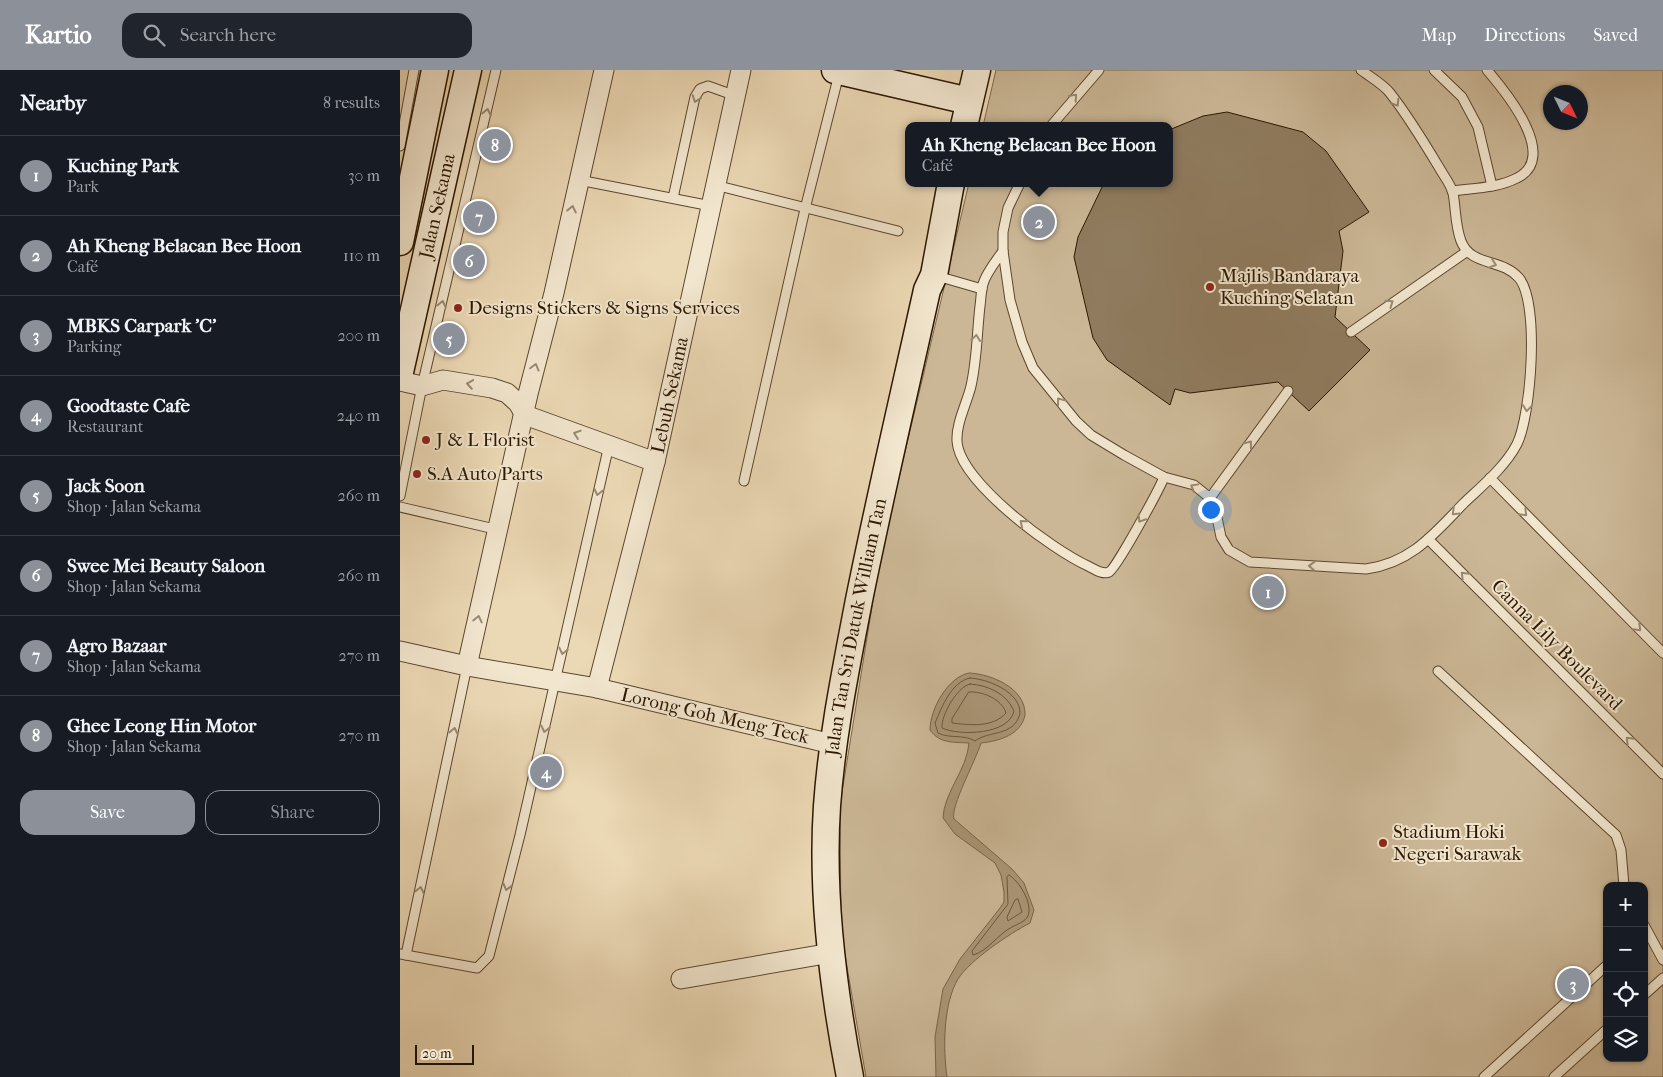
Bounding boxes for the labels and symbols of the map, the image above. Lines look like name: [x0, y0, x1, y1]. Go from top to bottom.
north arrow: [1543, 85, 1588, 130]
one-way arrow: [692, 94, 702, 103]
one-way arrow: [1068, 94, 1077, 103]
one-way arrow: [1390, 97, 1400, 106]
one-way arrow: [481, 108, 492, 117]
pin: 8: [479, 126, 511, 164]
street label: Jalan Sekama: [414, 151, 460, 263]
pin: 7: [463, 198, 495, 236]
pin: 2: [1023, 203, 1055, 241]
one-way arrow: [566, 204, 577, 213]
pin: 6: [453, 242, 485, 280]
one-way arrow: [1488, 258, 1497, 268]
place label: Majlis Bandaraya Kuching Selatan: [1220, 265, 1360, 309]
marker: Majlis Bandaraya Kuching Selatan: [1204, 281, 1216, 293]
place label: Designs Stickers & Signs Services: [468, 297, 740, 319]
one-way arrow: [436, 300, 447, 309]
one-way arrow: [1384, 300, 1394, 309]
marker: Designs Stickers & Signs Services: [452, 302, 464, 314]
pin: 5: [433, 320, 465, 358]
one-way arrow: [970, 333, 981, 341]
street label: Lebuh Sekama: [647, 335, 693, 455]
one-way arrow: [529, 363, 540, 372]
one-way arrow: [466, 380, 474, 390]
one-way arrow: [1057, 397, 1066, 407]
one-way arrow: [1522, 404, 1533, 412]
place label: J & L Florist: [434, 429, 535, 451]
one-way arrow: [573, 430, 581, 440]
marker: J & L Florist: [420, 434, 432, 446]
one-way arrow: [1243, 441, 1251, 450]
place label: S.A Auto Parts: [427, 463, 543, 485]
marker: S.A Auto Parts: [411, 468, 423, 480]
one-way arrow: [1190, 483, 1199, 493]
one-way arrow: [594, 488, 604, 497]
street label: Jalan Tan Sri Datuk William Tan: [821, 496, 891, 759]
your location: [1198, 497, 1224, 523]
one-way arrow: [1452, 506, 1461, 515]
one-way arrow: [1518, 507, 1527, 516]
one-way arrow: [1137, 514, 1147, 523]
one-way arrow: [1020, 520, 1029, 529]
one-way arrow: [1308, 561, 1316, 572]
one-way arrow: [1461, 572, 1470, 581]
pin: 1: [1252, 573, 1284, 611]
street label: Canna Lily Boulevard: [1487, 575, 1627, 715]
one-way arrow: [472, 614, 483, 623]
one-way arrow: [1632, 623, 1641, 632]
one-way arrow: [558, 646, 569, 655]
street label: Lorong Goh Meng Teck: [619, 684, 811, 748]
one-way arrow: [540, 724, 551, 733]
one-way arrow: [448, 727, 458, 736]
one-way arrow: [1625, 736, 1634, 745]
pin: 4: [530, 753, 562, 791]
place label: Stadium Hoki Negeri Sarawak: [1393, 821, 1522, 865]
marker: Stadium Hoki Negeri Sarawak: [1377, 837, 1389, 849]
one-way arrow: [502, 882, 513, 891]
one-way arrow: [414, 886, 425, 895]
pin: 3: [1557, 965, 1589, 1003]
scale bar: [415, 1042, 474, 1065]

